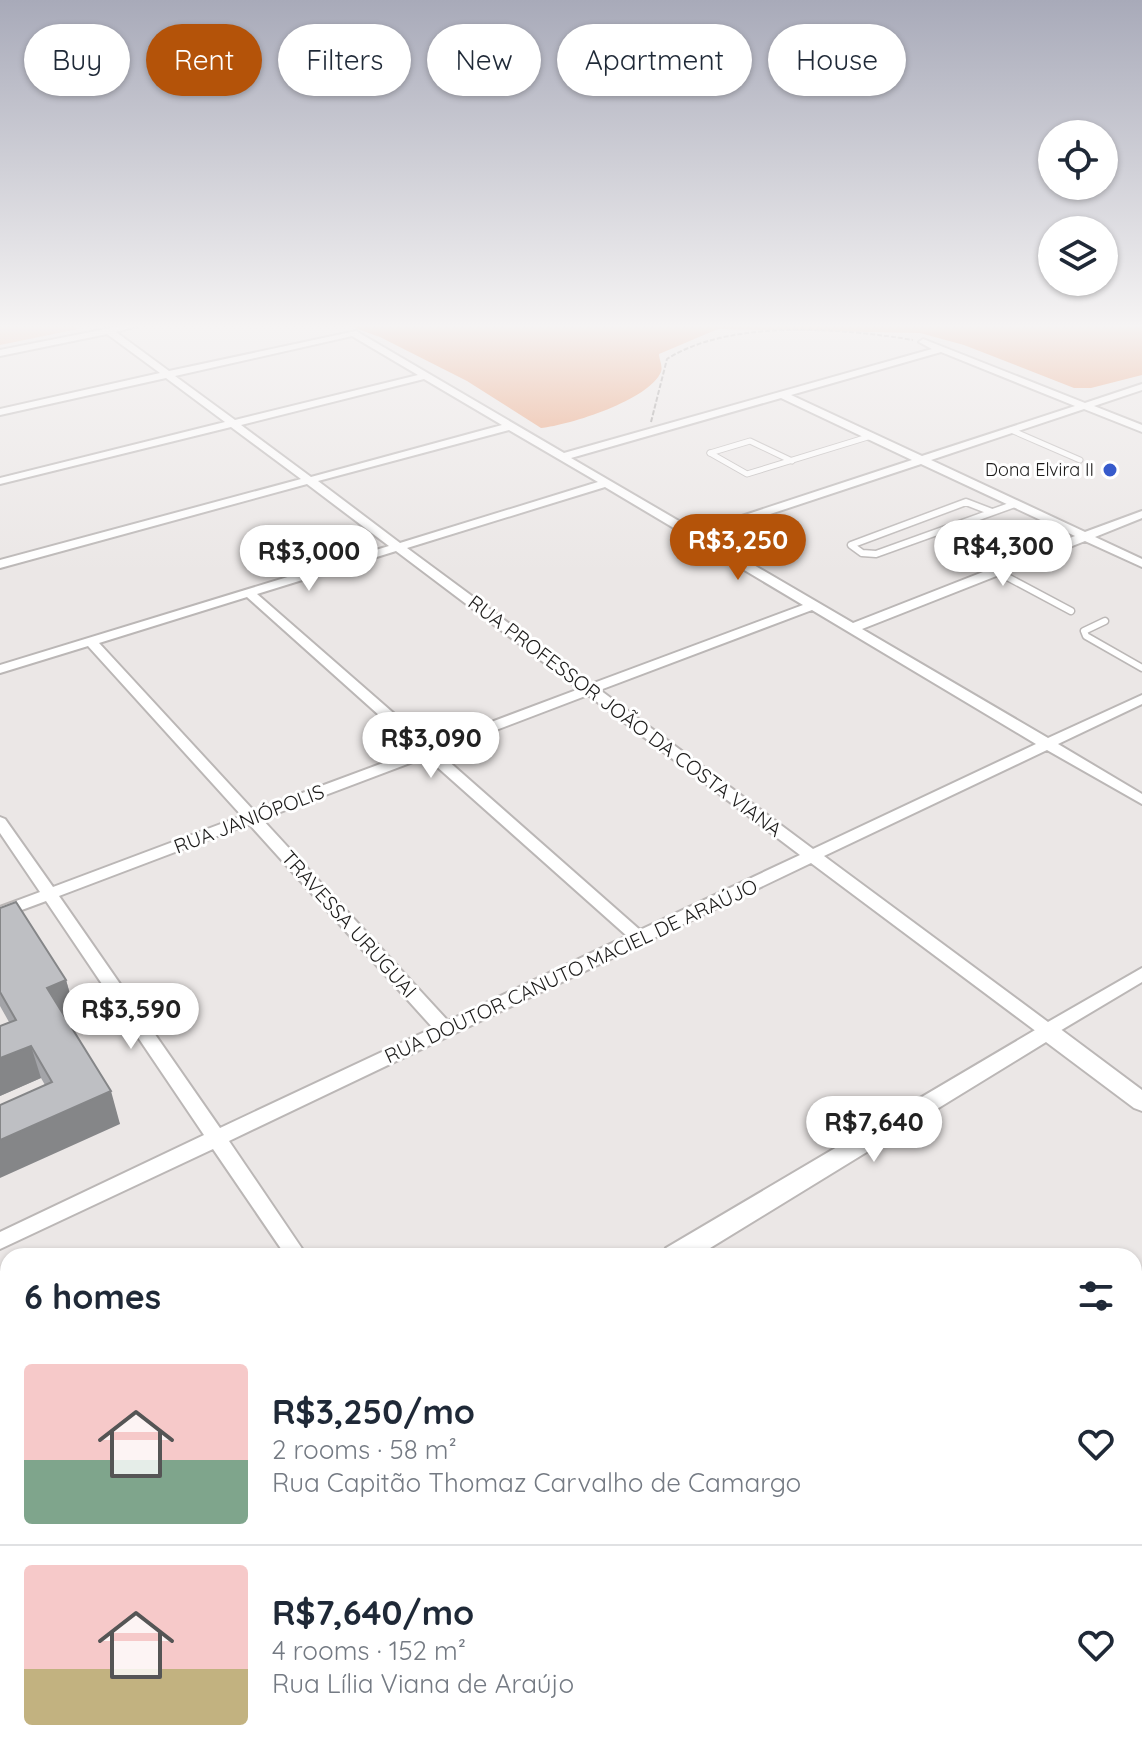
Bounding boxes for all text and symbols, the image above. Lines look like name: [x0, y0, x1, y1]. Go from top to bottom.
chip: Buy: [24, 24, 130, 96]
chip: Rent: [146, 24, 262, 96]
chip: Filters: [278, 24, 411, 96]
chip: New: [427, 24, 541, 96]
chip: Apartment: [557, 24, 752, 96]
chip: House: [768, 24, 906, 96]
map controls: [1038, 120, 1118, 296]
button: locate: [1038, 120, 1118, 200]
button: layers: [1038, 216, 1118, 296]
place label: Dona Elvira II: [985, 458, 1094, 481]
marker: Dona Elvira II: [1101, 461, 1119, 479]
pin: R$3,250: [664, 514, 812, 582]
pin: R$4,300: [929, 520, 1077, 588]
text: R$3,250: [688, 523, 788, 556]
pin: R$3,000: [235, 525, 383, 593]
text: R$4,300: [952, 529, 1054, 562]
text: R$3,000: [258, 534, 360, 567]
street label: RUA PROFESSOR JOÃO DA COSTA VIANA: [463, 589, 787, 842]
pin: R$3,090: [357, 712, 505, 780]
text: R$3,090: [380, 721, 482, 754]
street label: RUA JANIÓPOLIS: [170, 778, 327, 859]
street label: TRAVESSA URUGUAI: [277, 845, 422, 1003]
street label: RUA DOUTOR CANUTO MACIEL DE ARAÚJO: [380, 873, 761, 1068]
pin: R$3,590: [57, 983, 205, 1051]
text: R$3,590: [81, 992, 181, 1025]
pin: R$7,640: [800, 1096, 948, 1164]
text: R$7,640: [824, 1105, 924, 1138]
icon: filters: [1074, 1274, 1118, 1318]
text: 6 homes: [24, 1275, 161, 1318]
text: R$3,250/mo: [272, 1390, 475, 1433]
icon: home: [88, 1396, 184, 1492]
icon: heart: [1074, 1422, 1118, 1466]
text: 2 rooms · 58 m²: [272, 1433, 457, 1466]
text: Rua Capitão Thomaz Carvalho de Camargo: [272, 1466, 801, 1499]
text: R$7,640/mo: [272, 1591, 474, 1634]
icon: home: [88, 1597, 184, 1693]
icon: heart: [1074, 1623, 1118, 1667]
text: 4 rooms · 152 m²: [272, 1634, 466, 1667]
text: Rua Lília Viana de Araújo: [272, 1667, 574, 1700]

